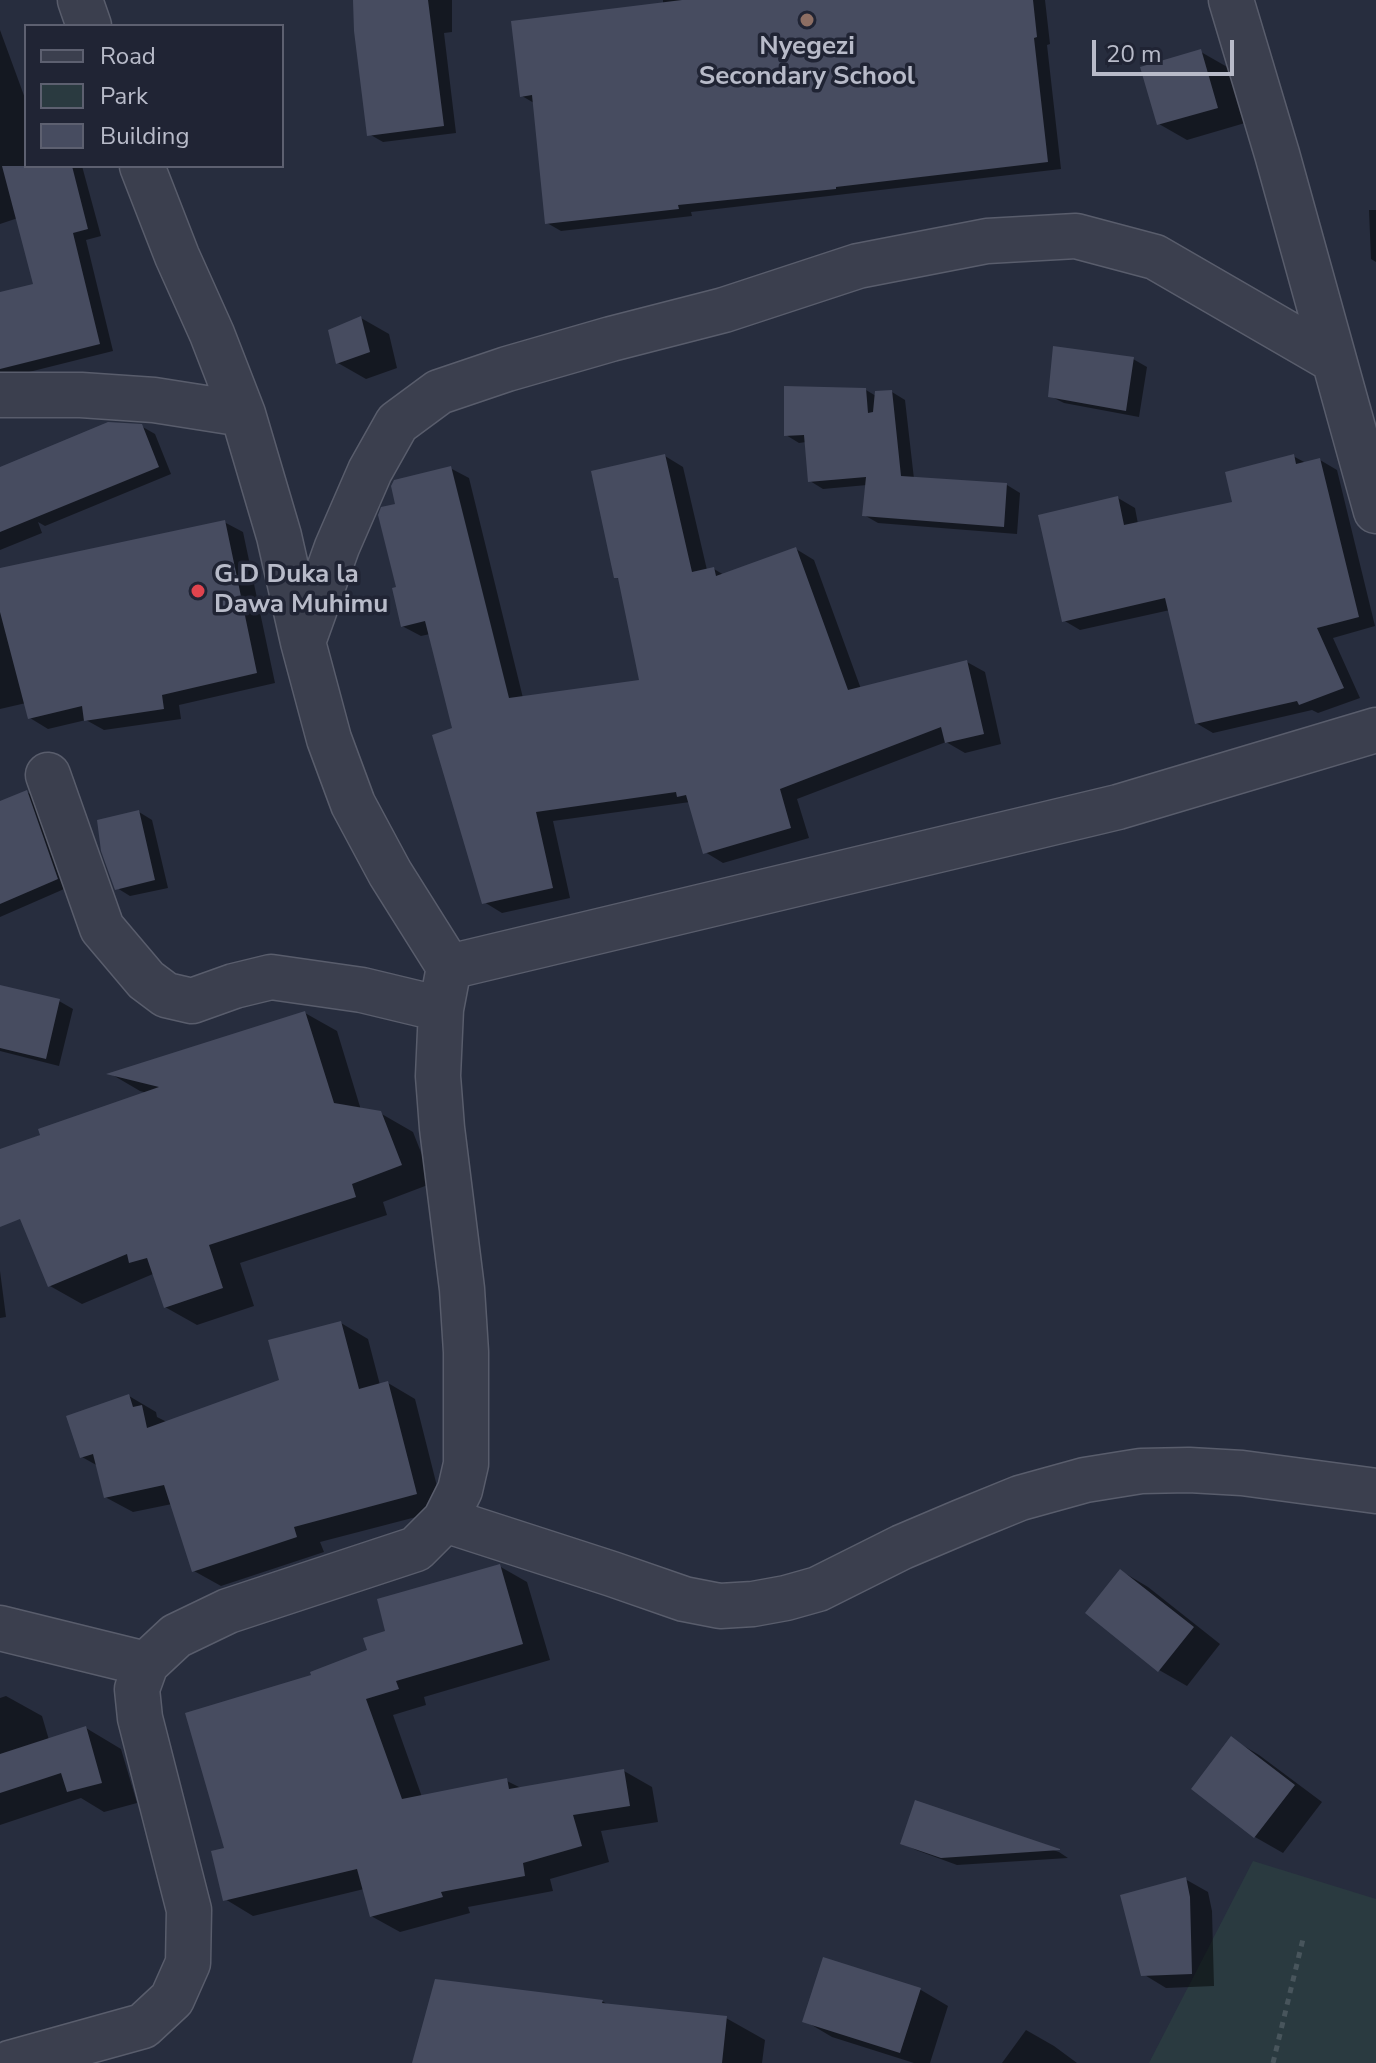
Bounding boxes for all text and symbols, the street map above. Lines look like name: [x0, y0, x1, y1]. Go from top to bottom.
marker: Nyegezi Secondary School: [798, 11, 816, 29]
legend: [24, 24, 284, 168]
scale bar: [1096, 24, 1238, 74]
place label: Nyegezi Secondary School: [699, 32, 915, 94]
text: 20 m: [1106, 38, 1162, 70]
text: Road: [100, 40, 156, 72]
text: Park: [100, 80, 148, 112]
text: Building: [100, 120, 190, 152]
place label: G.D Duka la Dawa Muhimu: [214, 560, 388, 622]
marker: G.D Duka la Dawa Muhimu: [189, 582, 207, 600]

